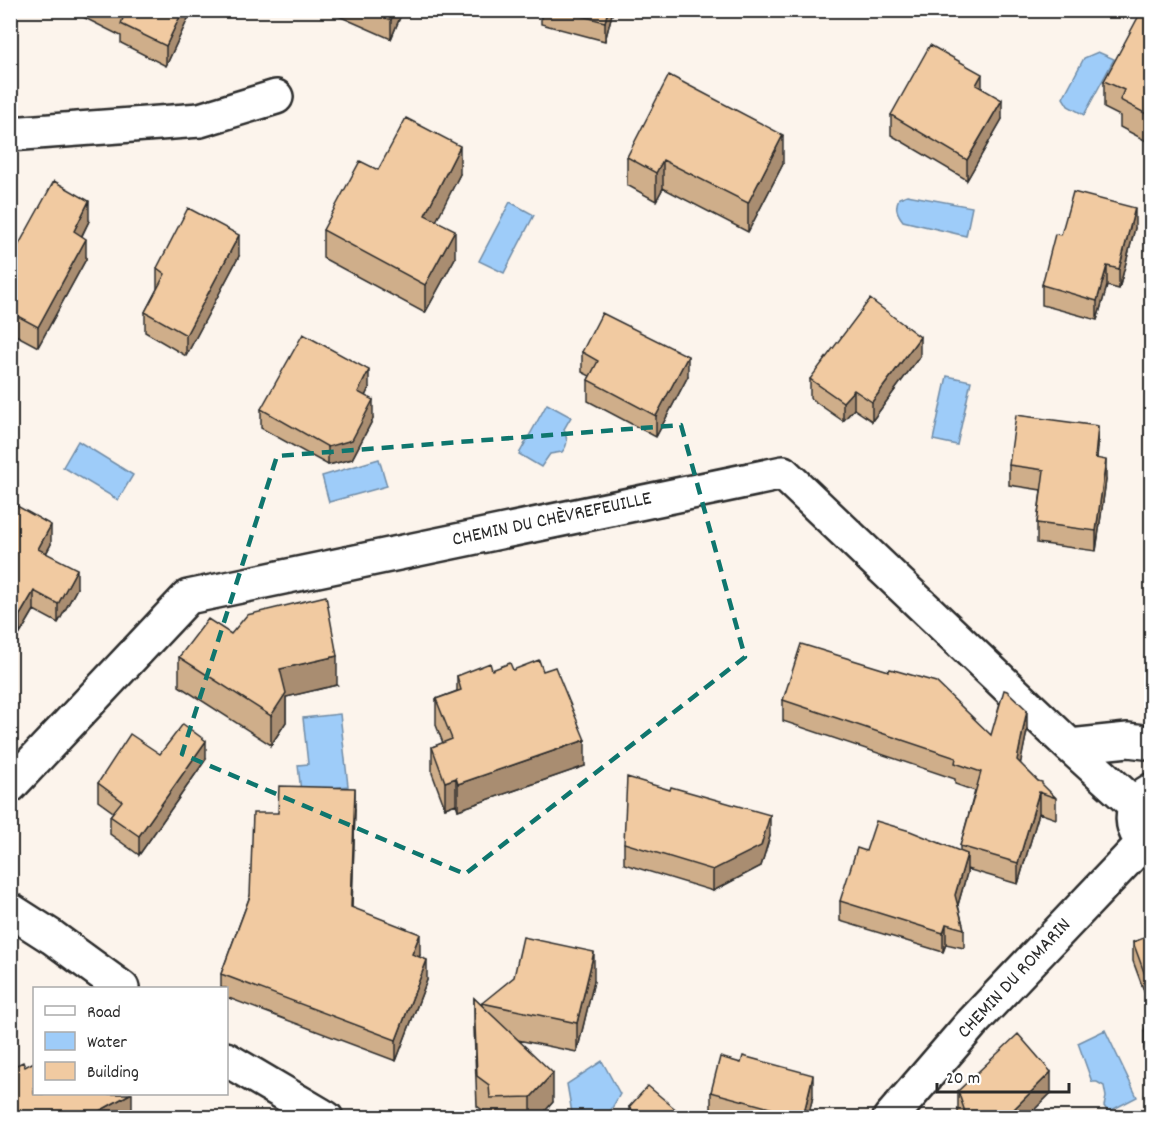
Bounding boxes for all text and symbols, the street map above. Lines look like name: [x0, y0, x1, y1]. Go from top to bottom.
street label: CHEMIN DU CHÈVREFEUILLE: [450, 485, 654, 555]
street label: CHEMIN DU ROMARIN: [952, 912, 1078, 1046]
legend: [33, 987, 228, 1095]
text: Road: [87, 1001, 121, 1026]
text: Water: [87, 1031, 127, 1056]
scale bar: [937, 1056, 1069, 1094]
text: Building: [87, 1061, 139, 1086]
text: 20 m: [946, 1067, 980, 1092]

